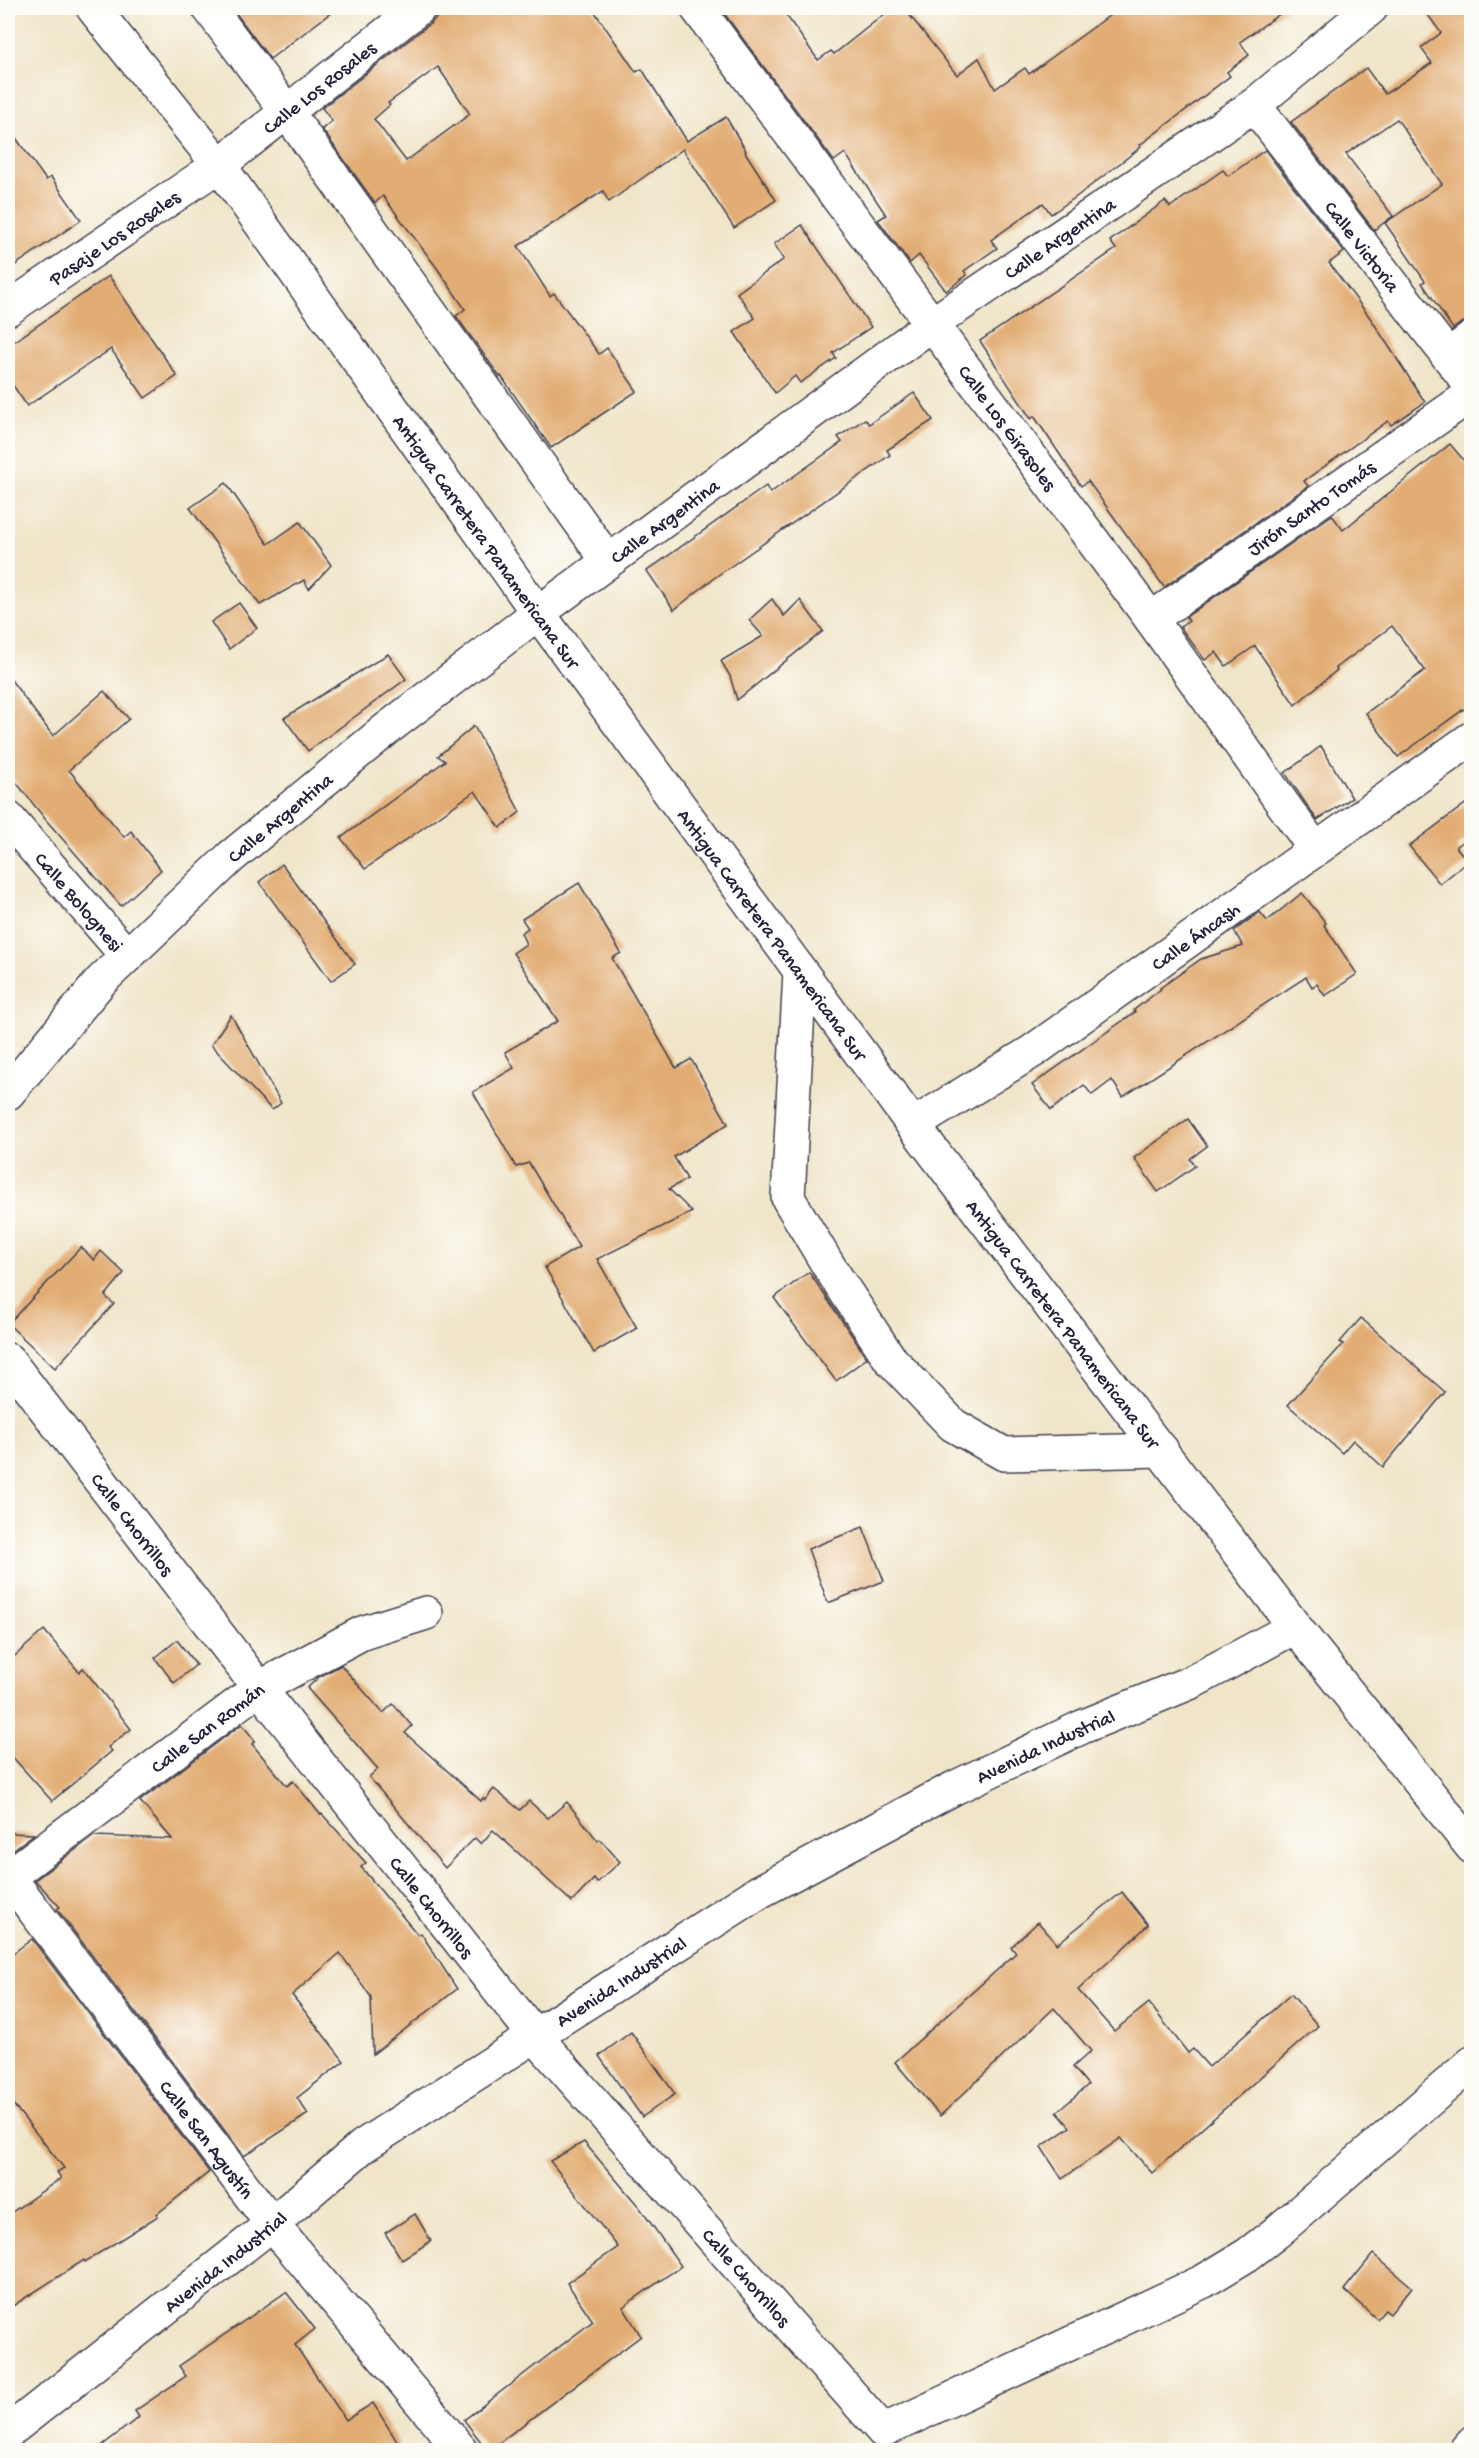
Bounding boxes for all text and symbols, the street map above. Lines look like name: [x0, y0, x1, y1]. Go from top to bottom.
street label: Calle Los Rosales: [260, 38, 382, 141]
street label: Pasaje Los Rosales: [45, 187, 186, 293]
street label: Calle Argentina: [1001, 194, 1122, 286]
street label: Calle Victoria: [1318, 198, 1403, 299]
street label: Calle Los Girasoles: [951, 362, 1060, 497]
street label: Antigua Carretera Panamericana Sur: [386, 412, 584, 676]
street label: Jirón Santo Tomás: [1244, 457, 1382, 563]
street label: Calle Argentina: [607, 475, 726, 571]
street label: Calle Argentina: [224, 769, 340, 870]
street label: Antigua Carretera Panamericana Sur: [670, 806, 871, 1068]
street label: Calle Bolognesi: [28, 849, 126, 958]
street label: Calle Áncash: [1148, 899, 1246, 978]
street label: Antigua Carretera Panamericana Sur: [959, 1197, 1164, 1456]
street label: Calle Chorrillos: [84, 1470, 177, 1582]
street label: Calle San Román: [148, 1680, 271, 1780]
street label: Avenida Industrial: [974, 1707, 1119, 1791]
street label: Calle Chorrillos: [382, 1853, 477, 1965]
street label: Avenida Industrial: [553, 1933, 692, 2034]
street label: Calle San Agustín: [152, 2077, 257, 2205]
street label: Avenida Industrial: [161, 2208, 293, 2319]
street label: Calle Chorrillos: [695, 2225, 794, 2333]

